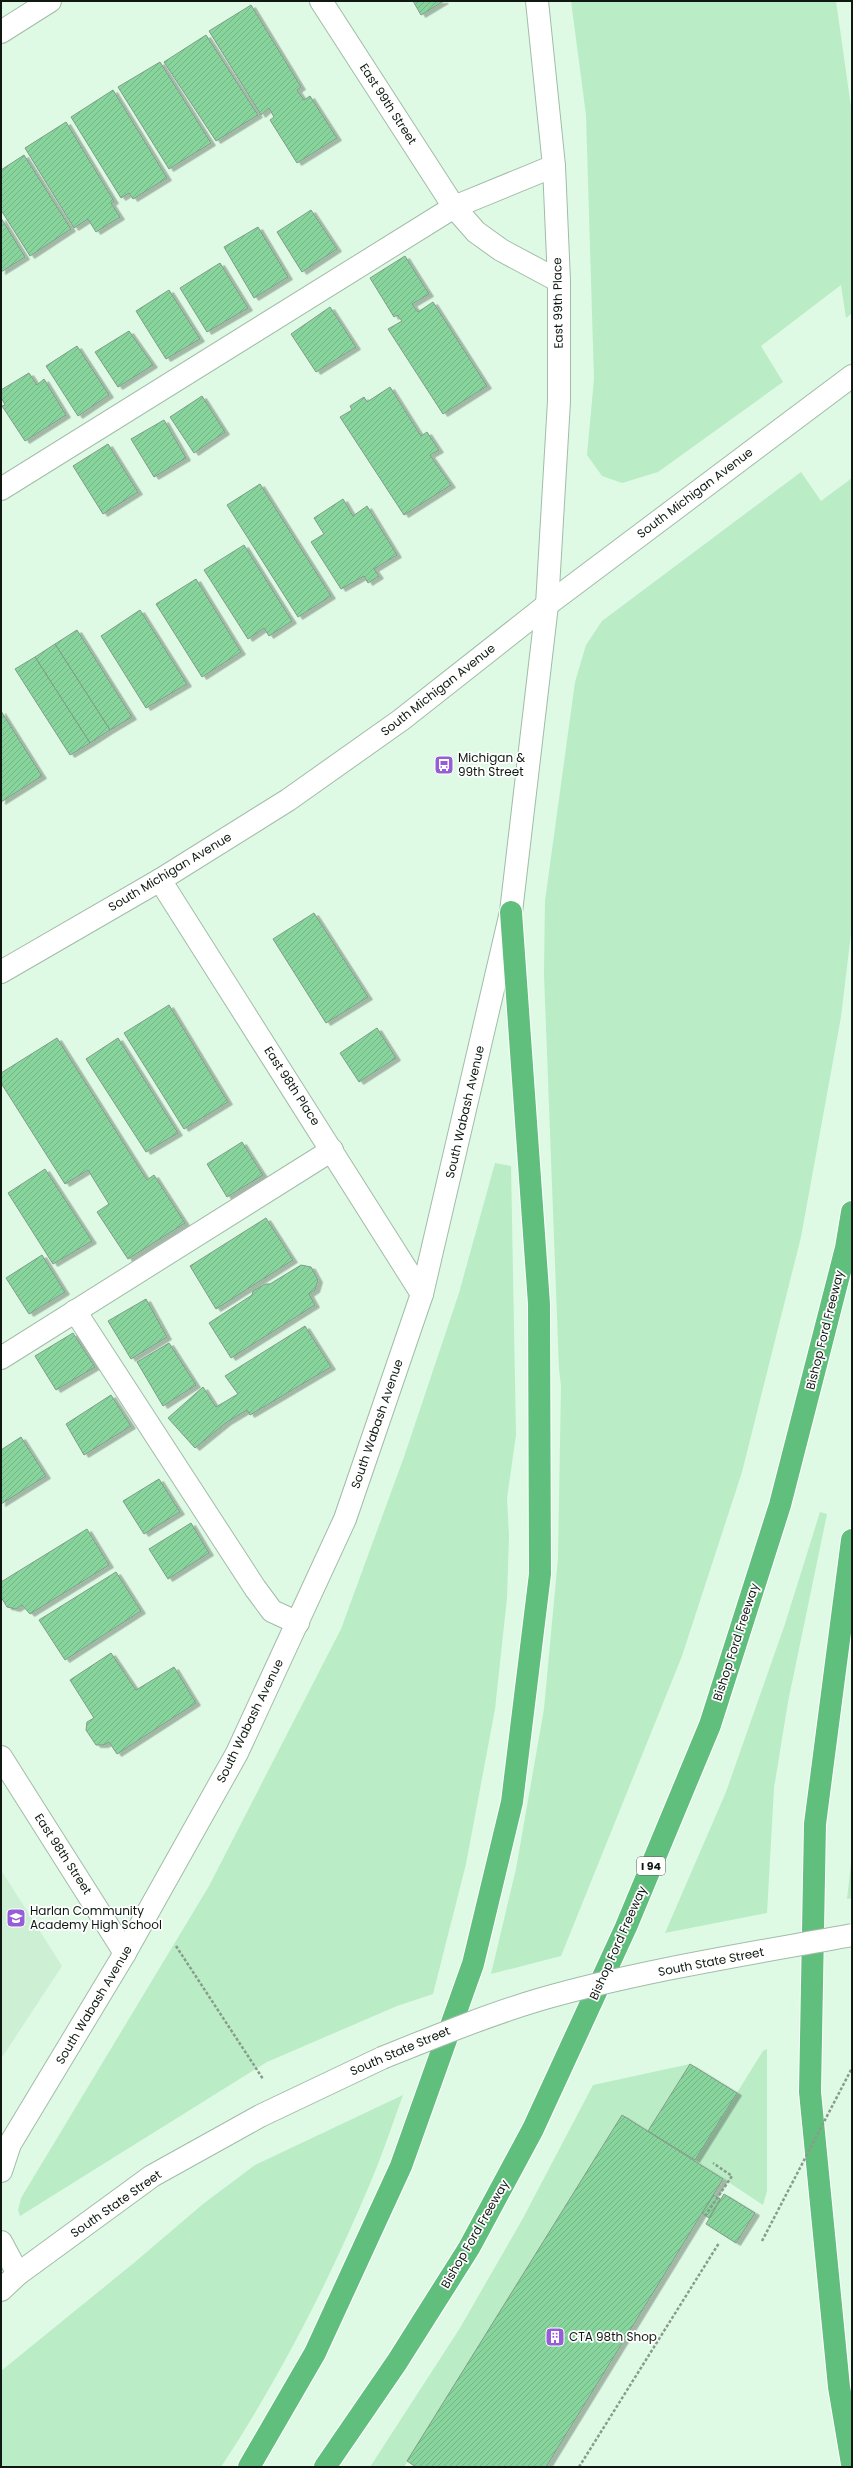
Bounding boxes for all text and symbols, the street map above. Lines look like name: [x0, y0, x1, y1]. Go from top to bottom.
street label: East 99th Street: [356, 60, 421, 148]
street label: East 99th Place: [548, 257, 567, 349]
street label: South Michigan Avenue: [633, 443, 756, 542]
street label: South Michigan Avenue: [377, 639, 498, 740]
place label: Michigan & 99th Street: [458, 749, 525, 780]
bus stop icon: Michigan & 99th Street: [433, 754, 455, 776]
street label: South Michigan Avenue: [105, 828, 235, 915]
street label: East 98th Place: [260, 1043, 324, 1129]
street label: South Wabash Avenue: [441, 1044, 488, 1180]
street label: Bishop Ford Freeway: [801, 1268, 848, 1392]
street label: South Wabash Avenue: [346, 1357, 407, 1491]
street label: Bishop Ford Freeway: [708, 1581, 763, 1703]
street label: South Wabash Avenue: [212, 1656, 287, 1786]
street label: East 98th Street: [31, 1810, 96, 1898]
road number: I 94: [637, 1857, 665, 1875]
street label: Bishop Ford Freeway: [585, 1883, 650, 2002]
place label: Harlan Community Academy High School: [30, 1902, 162, 1933]
school or university icon: Harlan Community Academy High School: [5, 1907, 27, 1929]
street label: South Wabash Avenue: [51, 1942, 136, 2067]
street label: South State Street: [657, 1943, 765, 1980]
street label: South State Street: [347, 2022, 453, 2079]
street label: South State Street: [67, 2166, 165, 2241]
street label: Bishop Ford Freeway: [436, 2176, 513, 2291]
building icon: CTA 98th Shop: [544, 2326, 566, 2348]
place label: CTA 98th Shop: [569, 2328, 657, 2345]

